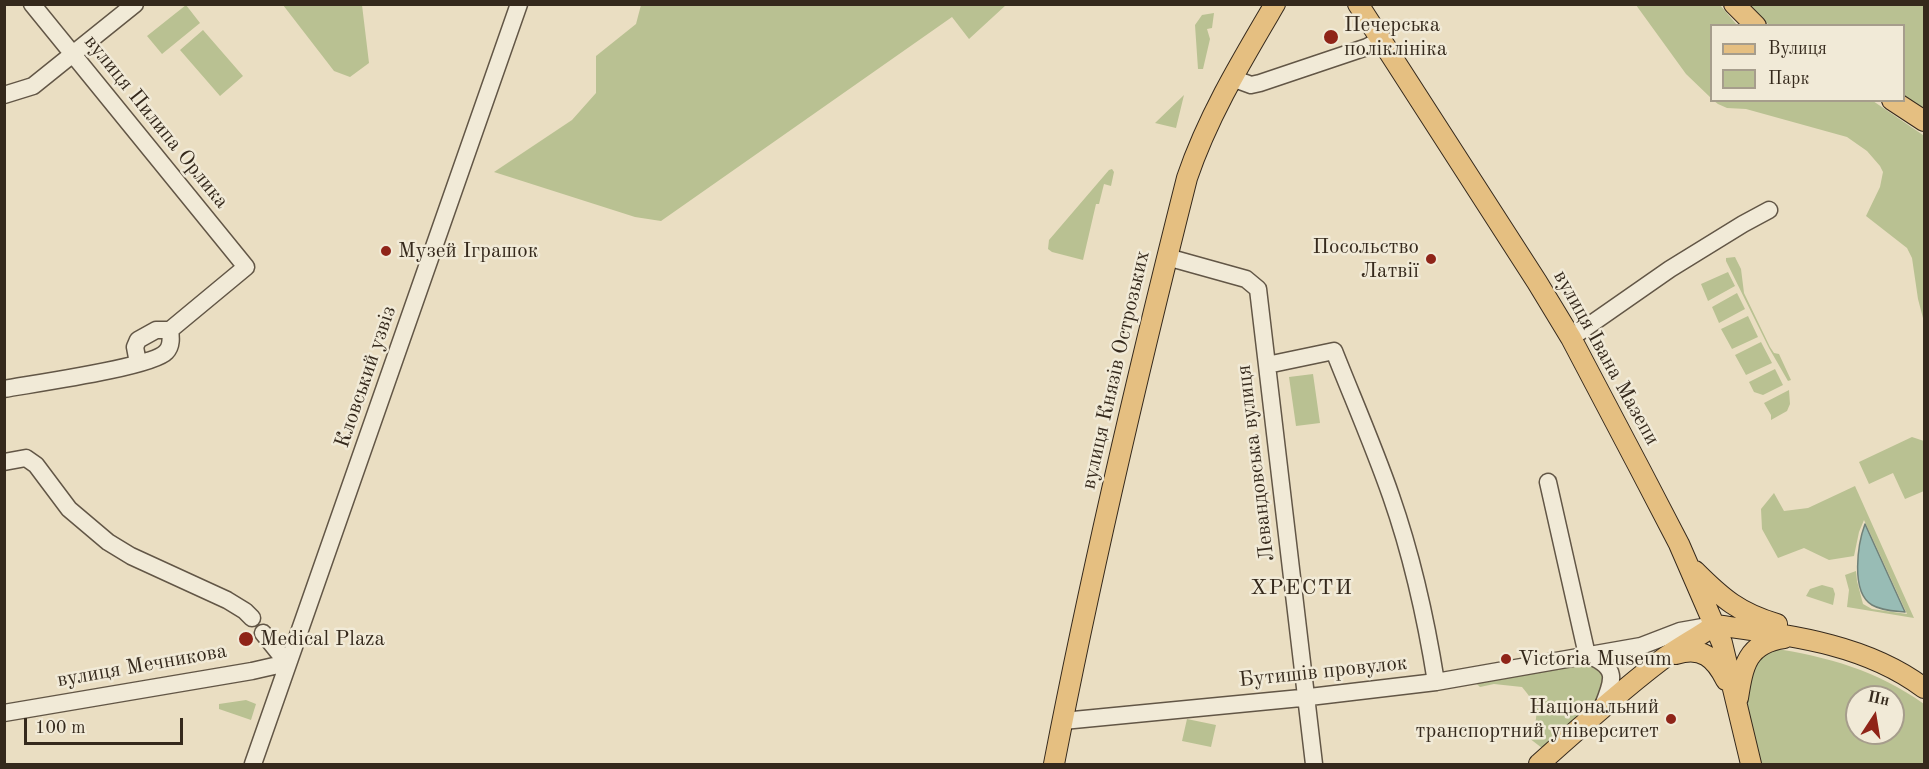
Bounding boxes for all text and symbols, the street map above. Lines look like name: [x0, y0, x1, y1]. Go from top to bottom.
place label: Печерська поліклініка: [1344, 12, 1447, 62]
legend: [1710, 24, 1905, 102]
marker: Печерська поліклініка: [1322, 28, 1340, 46]
street label: вулиця Пилипа Орлика: [78, 30, 234, 214]
text: Вулиця: [1768, 40, 1827, 58]
text: Парк: [1768, 70, 1809, 88]
place label: Посольство Латвії: [1313, 234, 1419, 284]
place label: Музей Іграшок: [398, 238, 538, 264]
marker: Музей Іграшок: [379, 244, 393, 258]
street label: вулиця Князів Острозьких: [1076, 248, 1156, 492]
marker: Посольство Латвії: [1424, 252, 1438, 266]
street label: вулиця Івана Мазепи: [1547, 266, 1665, 450]
street label: Кловський узвіз: [330, 303, 402, 451]
street label: Левандовська вулиця: [1231, 363, 1281, 563]
district label: ХРЕСТИ: [1250, 575, 1354, 601]
place label: Medical Plaza: [260, 626, 385, 652]
marker: Medical Plaza: [237, 630, 255, 648]
street label: вулиця Мечникова: [55, 639, 229, 693]
place label: Victoria Museum: [1518, 646, 1672, 672]
street label: Бутишів провулок: [1238, 651, 1408, 693]
marker: Victoria Museum: [1499, 652, 1513, 666]
north arrow: [1845, 685, 1905, 745]
text: Пн: [1866, 689, 1891, 709]
place label: Національний транспортний університет: [1416, 694, 1659, 744]
scale bar: [27, 706, 186, 744]
marker: Національний транспортний університет: [1664, 712, 1678, 726]
text: 100 m: [35, 719, 86, 737]

